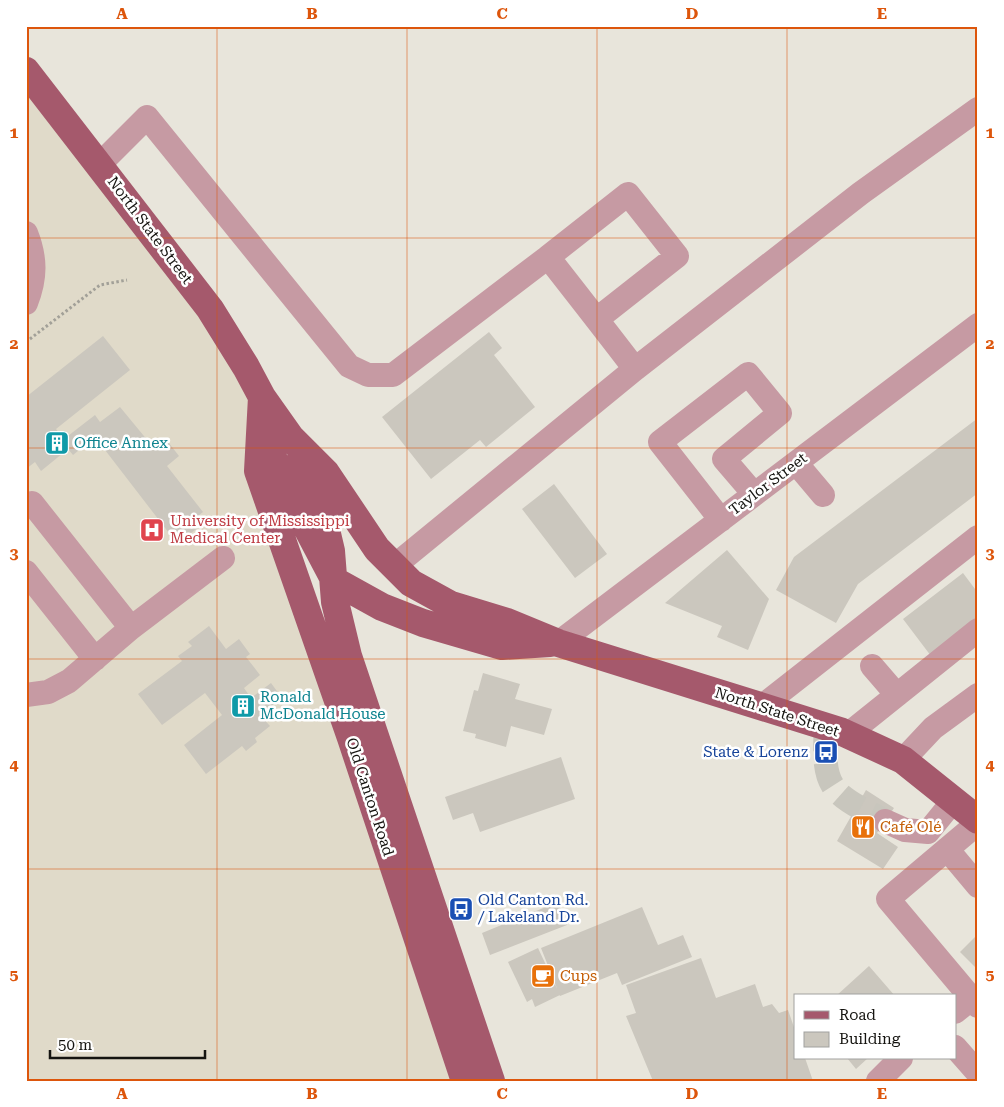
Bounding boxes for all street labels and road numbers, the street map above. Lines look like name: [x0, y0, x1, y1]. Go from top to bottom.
street label: North State Street: [104, 173, 196, 288]
street label: Taylor Street: [726, 449, 811, 519]
street label: North State Street: [712, 683, 842, 741]
street label: Old Canton Road: [342, 735, 398, 859]

